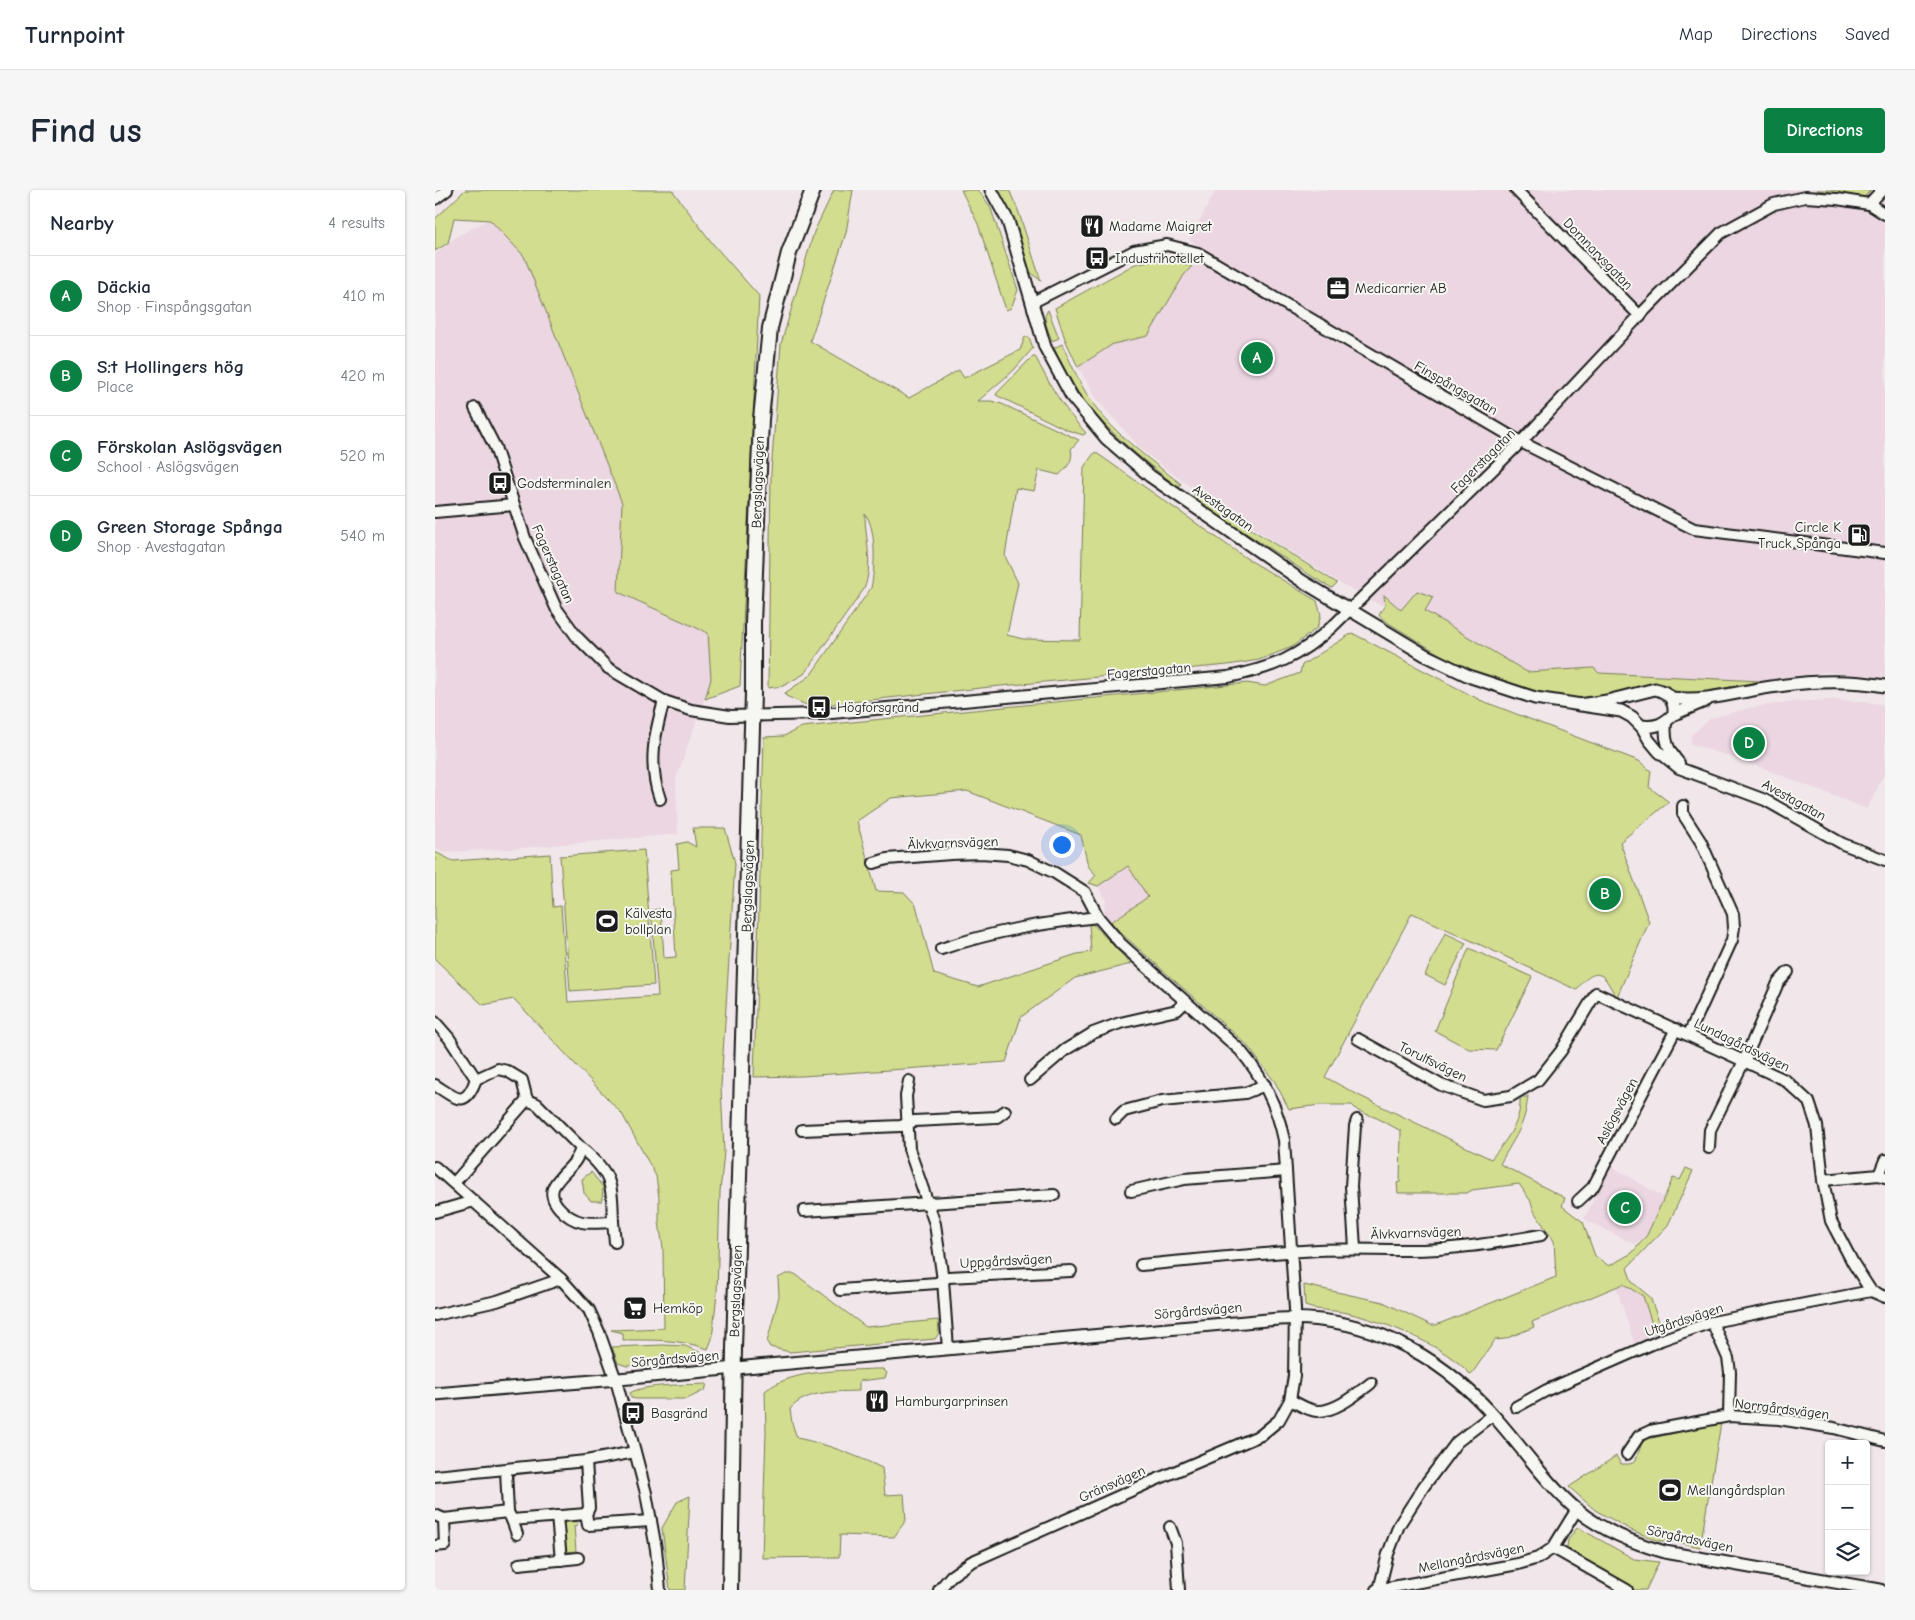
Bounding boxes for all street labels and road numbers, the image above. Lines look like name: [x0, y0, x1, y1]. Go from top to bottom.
street label: Domnarvsgatan: [1560, 215, 1636, 293]
street label: Finspångsgatan: [1411, 357, 1501, 419]
street label: Fagerstagatan: [1447, 425, 1519, 497]
street label: Bergslagsvägen: [748, 435, 768, 529]
street label: Avestagatan: [1189, 481, 1257, 535]
street label: Fagerstagatan: [528, 522, 578, 606]
street label: Fagerstagatan: [1106, 659, 1192, 683]
street label: Avestagatan: [1759, 775, 1829, 825]
street label: Älvkvarnsvägen: [907, 833, 999, 853]
street label: Bergslagsvägen: [738, 839, 758, 933]
street label: Lundagårdsvägen: [1691, 1014, 1793, 1076]
street label: Torulfsvägen: [1396, 1038, 1470, 1086]
street label: Aslögsvägen: [1592, 1075, 1642, 1147]
street label: Älvkvarnsvägen: [1370, 1223, 1462, 1243]
street label: Bergslagsvägen: [726, 1244, 746, 1338]
street label: Uppgårdsvägen: [959, 1250, 1053, 1272]
street label: Sörgårdsvägen: [1153, 1299, 1243, 1323]
street label: Utgårdsvägen: [1643, 1299, 1725, 1341]
street label: Sörgårdsvägen: [630, 1347, 720, 1371]
street label: Norrgårdsvägen: [1734, 1395, 1830, 1423]
street label: Gränsvägen: [1076, 1462, 1148, 1506]
street label: Sörgårdsvägen: [1645, 1522, 1735, 1556]
street label: Mellangårdsvägen: [1416, 1539, 1526, 1577]

